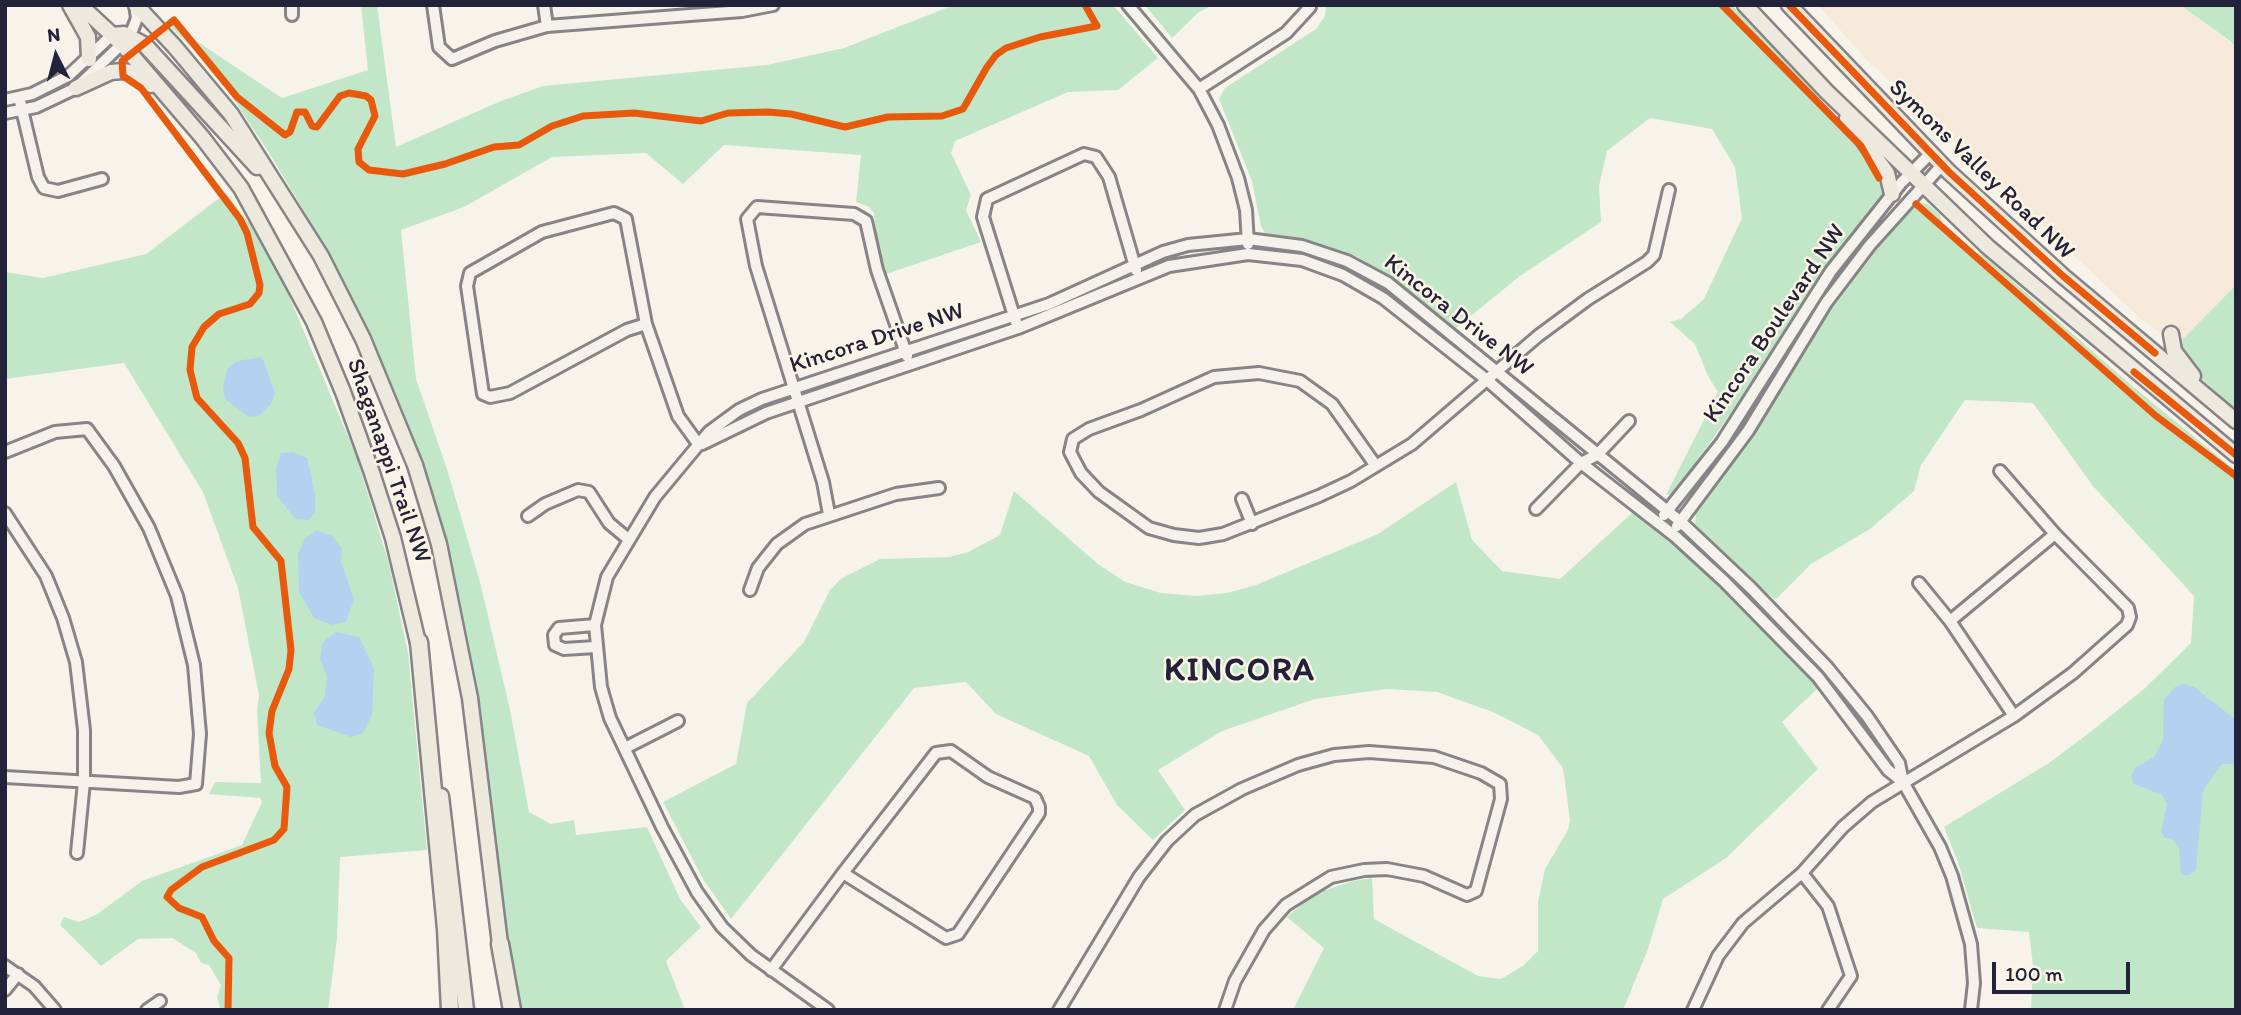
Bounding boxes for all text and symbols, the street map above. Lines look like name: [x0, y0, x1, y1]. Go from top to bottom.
north arrow: [21, 21, 91, 91]
text: N: [46, 23, 61, 47]
street label: Symons Valley Road NW: [1882, 74, 2080, 266]
street label: Kincora Boulevard NW: [1698, 219, 1852, 429]
street label: Kincora Drive NW: [1378, 249, 1538, 383]
street label: Kincora Drive NW: [786, 297, 968, 381]
street label: Shaganappi Trail NW: [340, 355, 436, 567]
district label: KINCORA: [1165, 653, 1315, 691]
scale bar: [1996, 948, 2134, 992]
text: 100 m: [2005, 961, 2063, 986]

